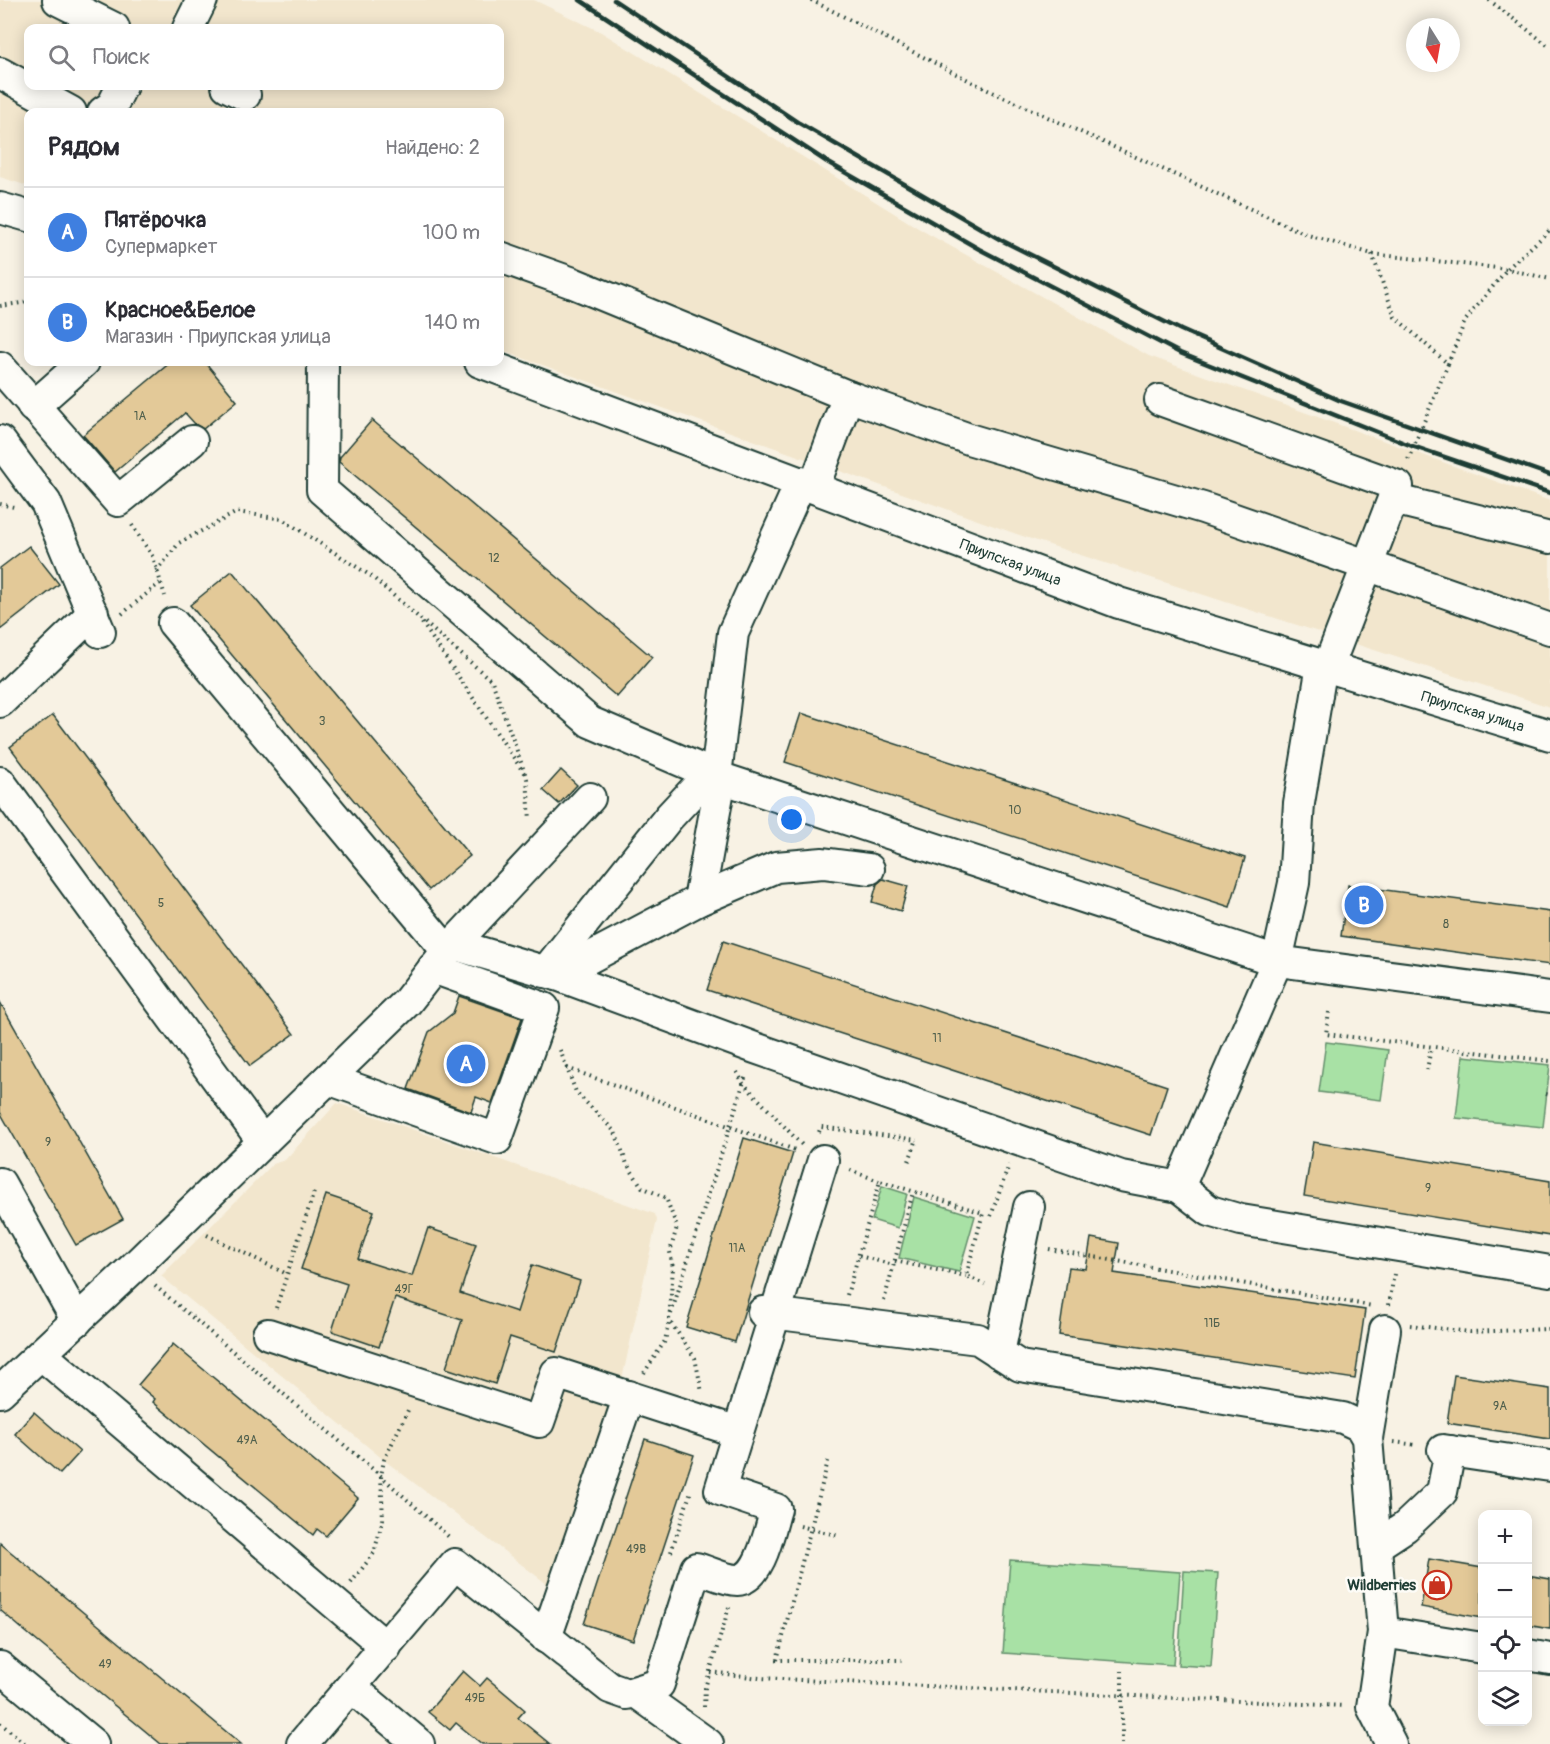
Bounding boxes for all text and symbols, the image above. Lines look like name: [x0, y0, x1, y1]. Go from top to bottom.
north arrow: [1406, 18, 1460, 72]
search box: [24, 24, 504, 90]
icon: search: [45, 41, 78, 74]
text: Поиск: [93, 43, 150, 71]
text: Рядом: [48, 131, 120, 163]
text: Найдено: 2: [385, 135, 480, 160]
text: Пятёрочка: [105, 206, 206, 234]
text: A: [61, 220, 74, 245]
text: 100 m: [423, 220, 480, 245]
text: Супермаркет: [105, 234, 217, 259]
text: Красное&Белое: [105, 296, 255, 324]
text: B: [62, 310, 73, 335]
text: 140 m: [425, 310, 480, 335]
text: Магазин · Приупская улица: [105, 324, 331, 349]
house number: 1А: [134, 409, 146, 424]
street label: Приупская улица: [957, 535, 1064, 590]
house number: 12: [488, 551, 500, 566]
street label: Приупская улица: [1419, 687, 1527, 737]
house number: 3: [319, 714, 326, 729]
house number: 10: [1009, 803, 1021, 818]
your location: [777, 805, 806, 834]
pin: B: [1344, 882, 1384, 928]
house number: 5: [158, 896, 164, 911]
house number: 8: [1443, 917, 1449, 932]
house number: 11: [932, 1031, 942, 1046]
pin: A: [446, 1042, 486, 1086]
house number: 9: [45, 1135, 51, 1150]
house number: 9: [1425, 1181, 1431, 1196]
house number: 11А: [728, 1241, 746, 1256]
house number: 49Г: [395, 1282, 414, 1297]
house number: 11Б: [1204, 1316, 1220, 1331]
house number: 9А: [1493, 1399, 1507, 1414]
house number: 49А: [237, 1433, 258, 1448]
map controls: [1478, 1510, 1532, 1726]
button: +: [1478, 1510, 1532, 1564]
house number: 49В: [626, 1542, 646, 1557]
button: −: [1478, 1564, 1532, 1618]
shop icon: Wildberries: [1421, 1569, 1453, 1601]
place label: Wildberries: [1347, 1576, 1416, 1595]
button: locate: [1478, 1618, 1532, 1672]
house number: 49: [98, 1657, 112, 1672]
button: layers: [1478, 1672, 1532, 1726]
house number: 49Б: [465, 1691, 485, 1706]

